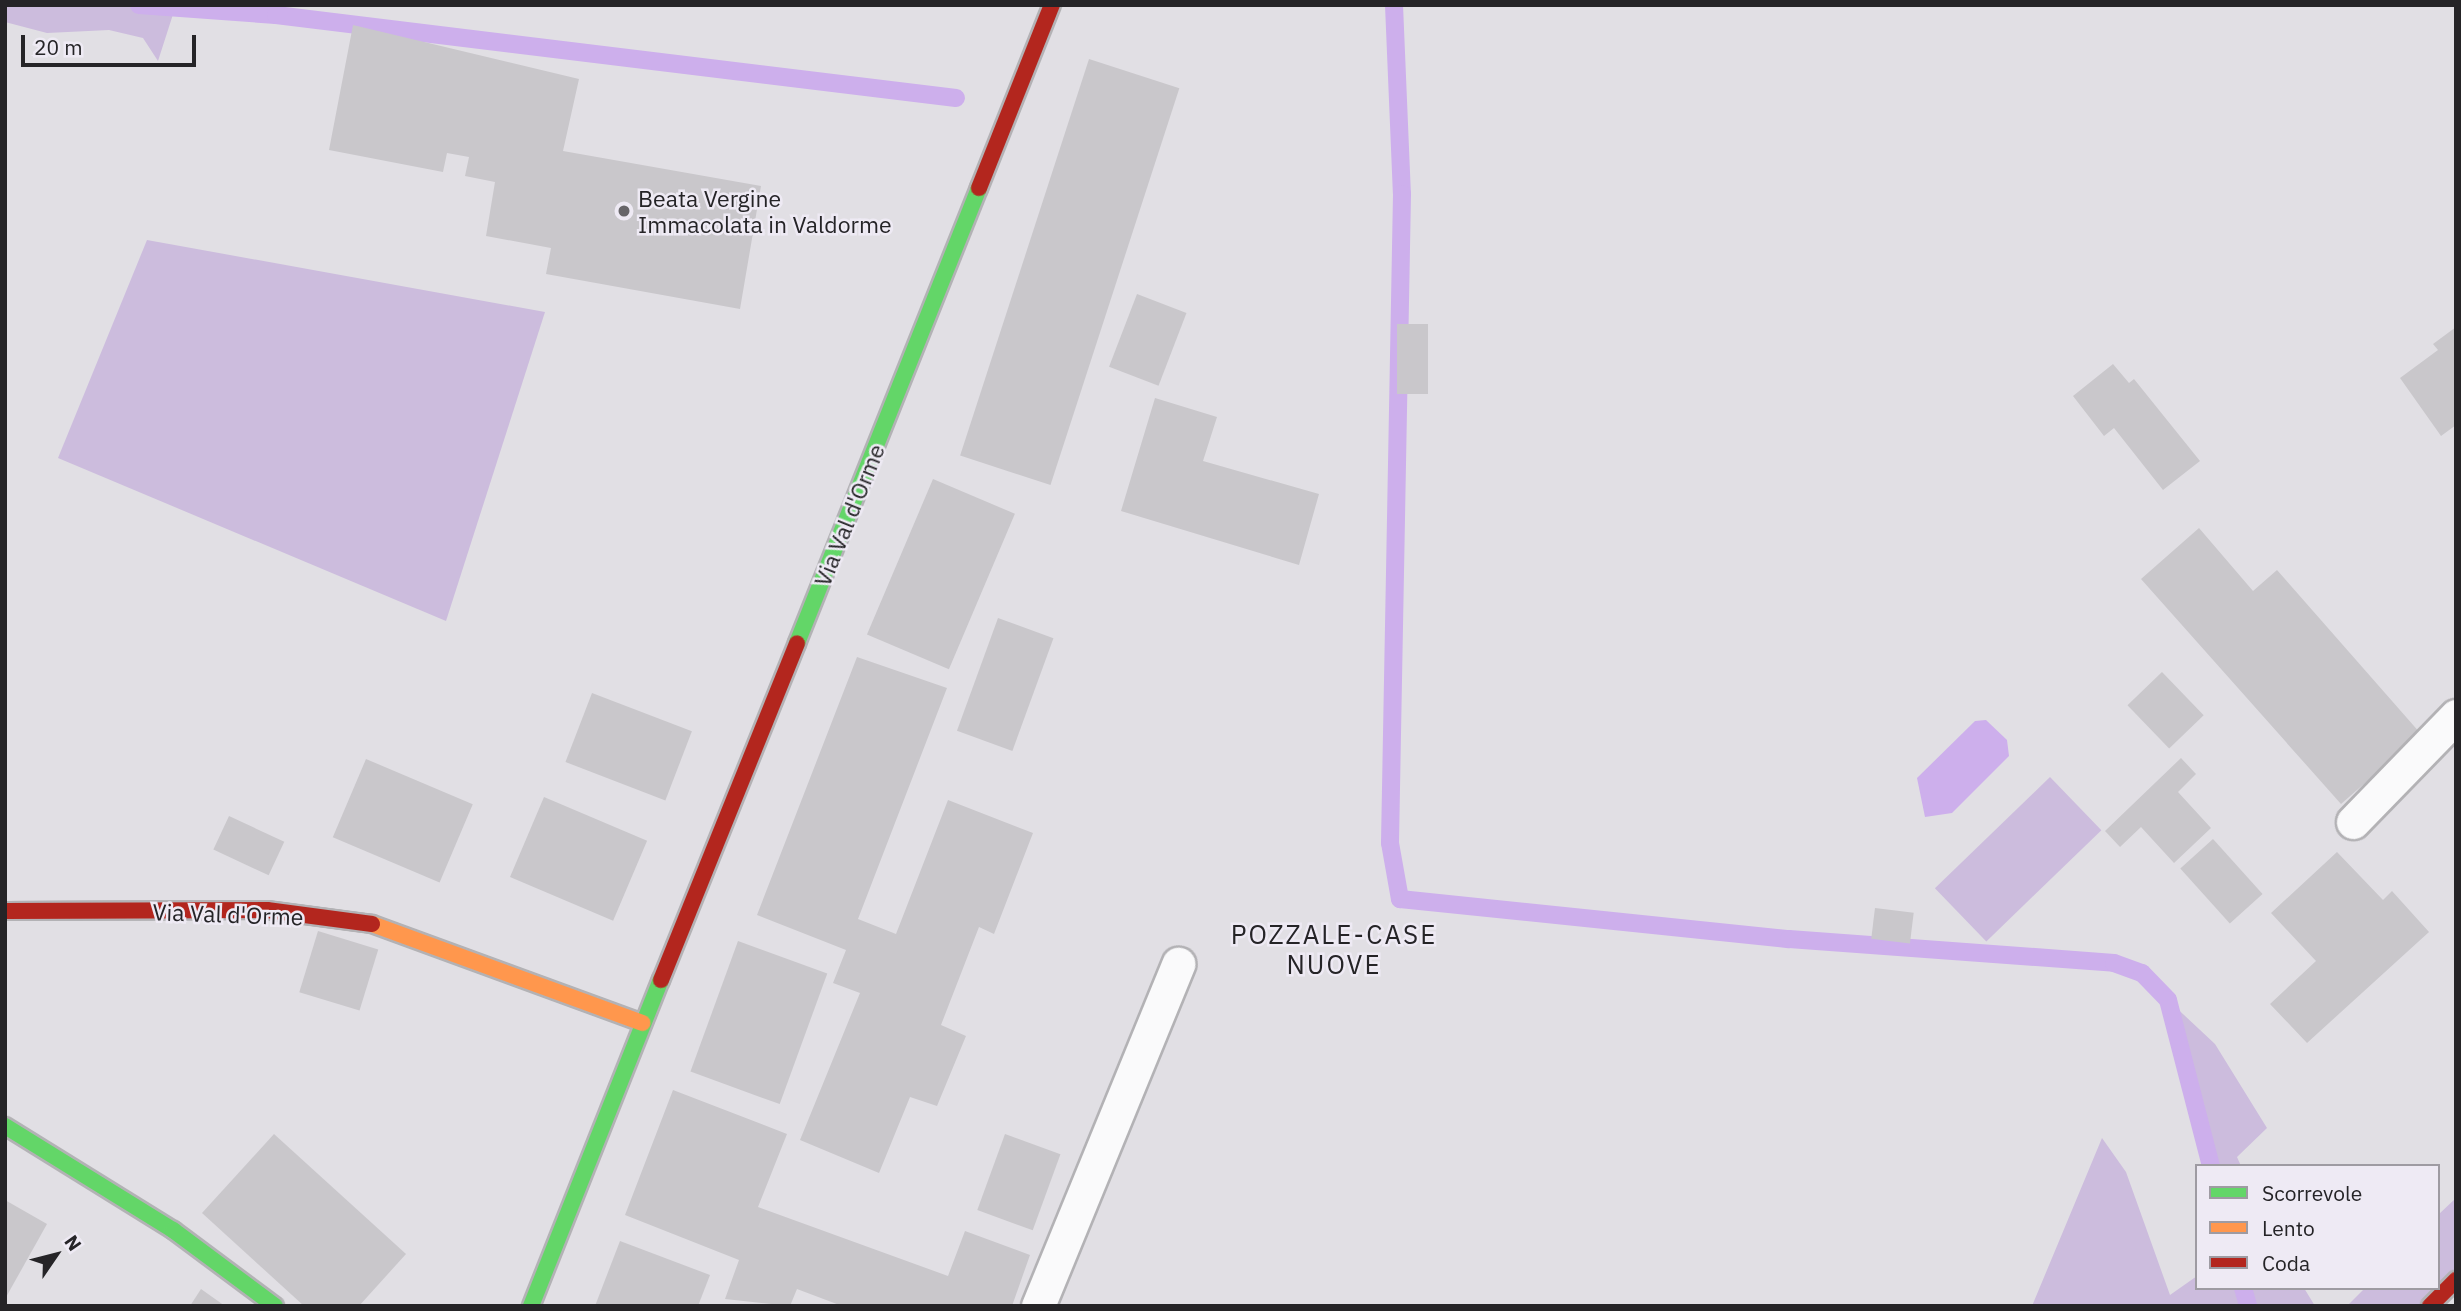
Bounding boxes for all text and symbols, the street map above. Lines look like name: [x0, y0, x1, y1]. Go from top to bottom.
scale bar: [24, 21, 200, 65]
text: 20 m: [34, 33, 83, 61]
place label: Beata Vergine Immacolata in Valdorme: [638, 184, 892, 238]
marker: Beata Vergine Immacolata in Valdorme: [616, 203, 632, 219]
street label: Via Val d'Orme: [808, 440, 890, 590]
street label: Via Val d'Orme: [152, 898, 304, 930]
district label: POZZALE-CASE NUOVE: [1232, 919, 1436, 981]
legend: [2195, 1164, 2440, 1290]
text: Scorrevole: [2262, 1179, 2362, 1207]
text: Lento: [2262, 1214, 2315, 1242]
north arrow: [21, 1220, 91, 1290]
text: N: [59, 1230, 87, 1255]
text: Coda: [2262, 1249, 2310, 1277]

